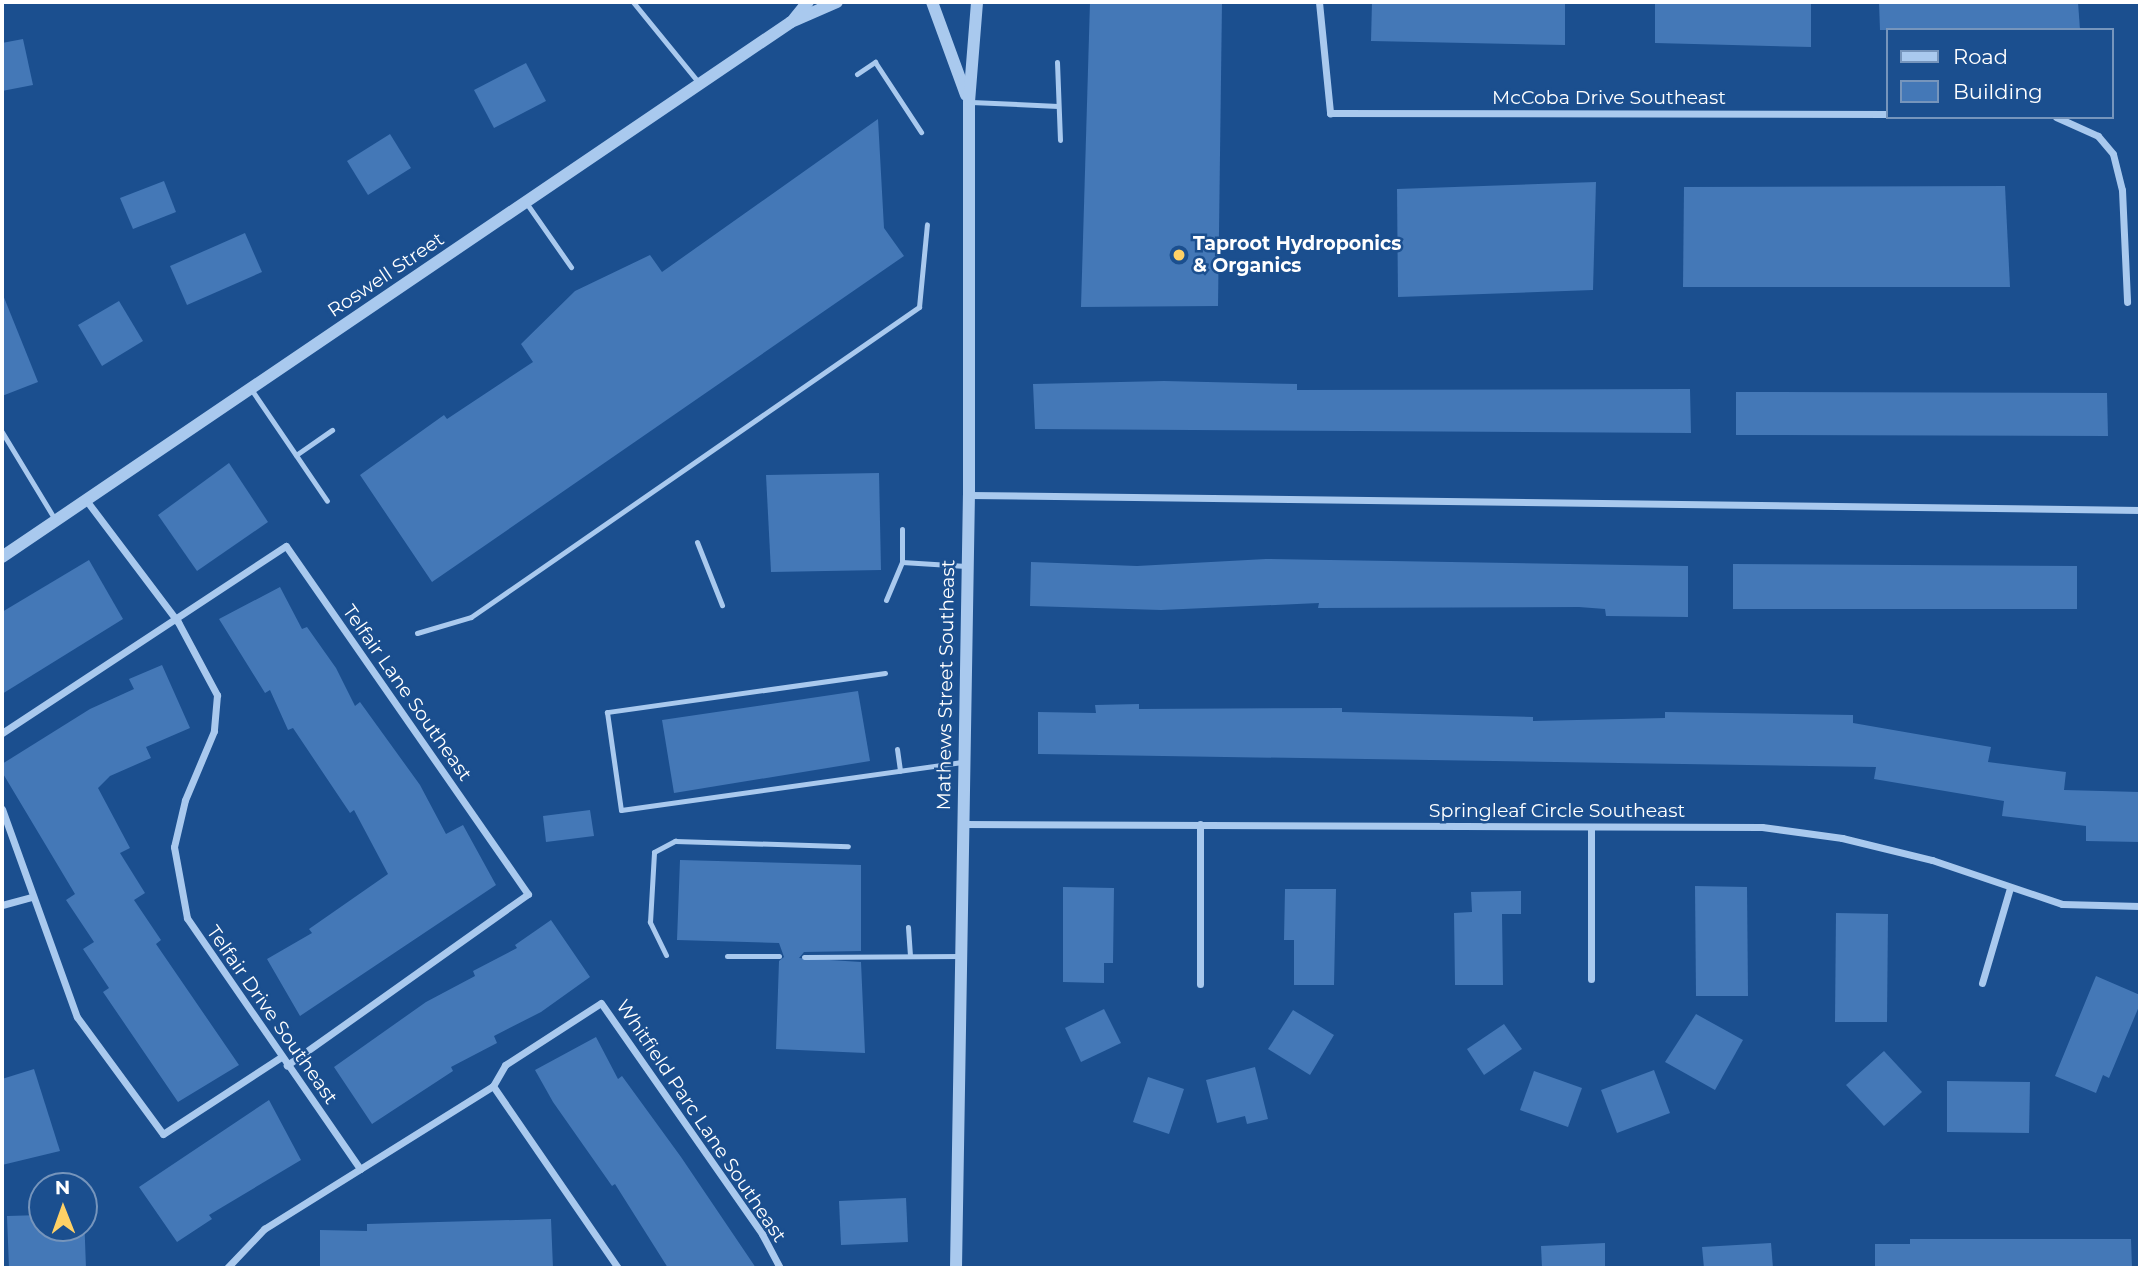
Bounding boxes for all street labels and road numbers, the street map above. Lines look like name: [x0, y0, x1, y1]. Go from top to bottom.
street label: McCoba Drive Southeast: [1492, 87, 1726, 109]
street label: Roswell Street: [324, 228, 448, 322]
street label: Mathews Street Southeast: [932, 559, 960, 811]
street label: Telfair Lane Southeast: [338, 601, 476, 785]
street label: Springleaf Circle Southeast: [1429, 800, 1685, 822]
street label: Telfair Drive Southeast: [202, 921, 342, 1109]
street label: Whitfield Parc Lane Southeast: [611, 995, 791, 1247]

